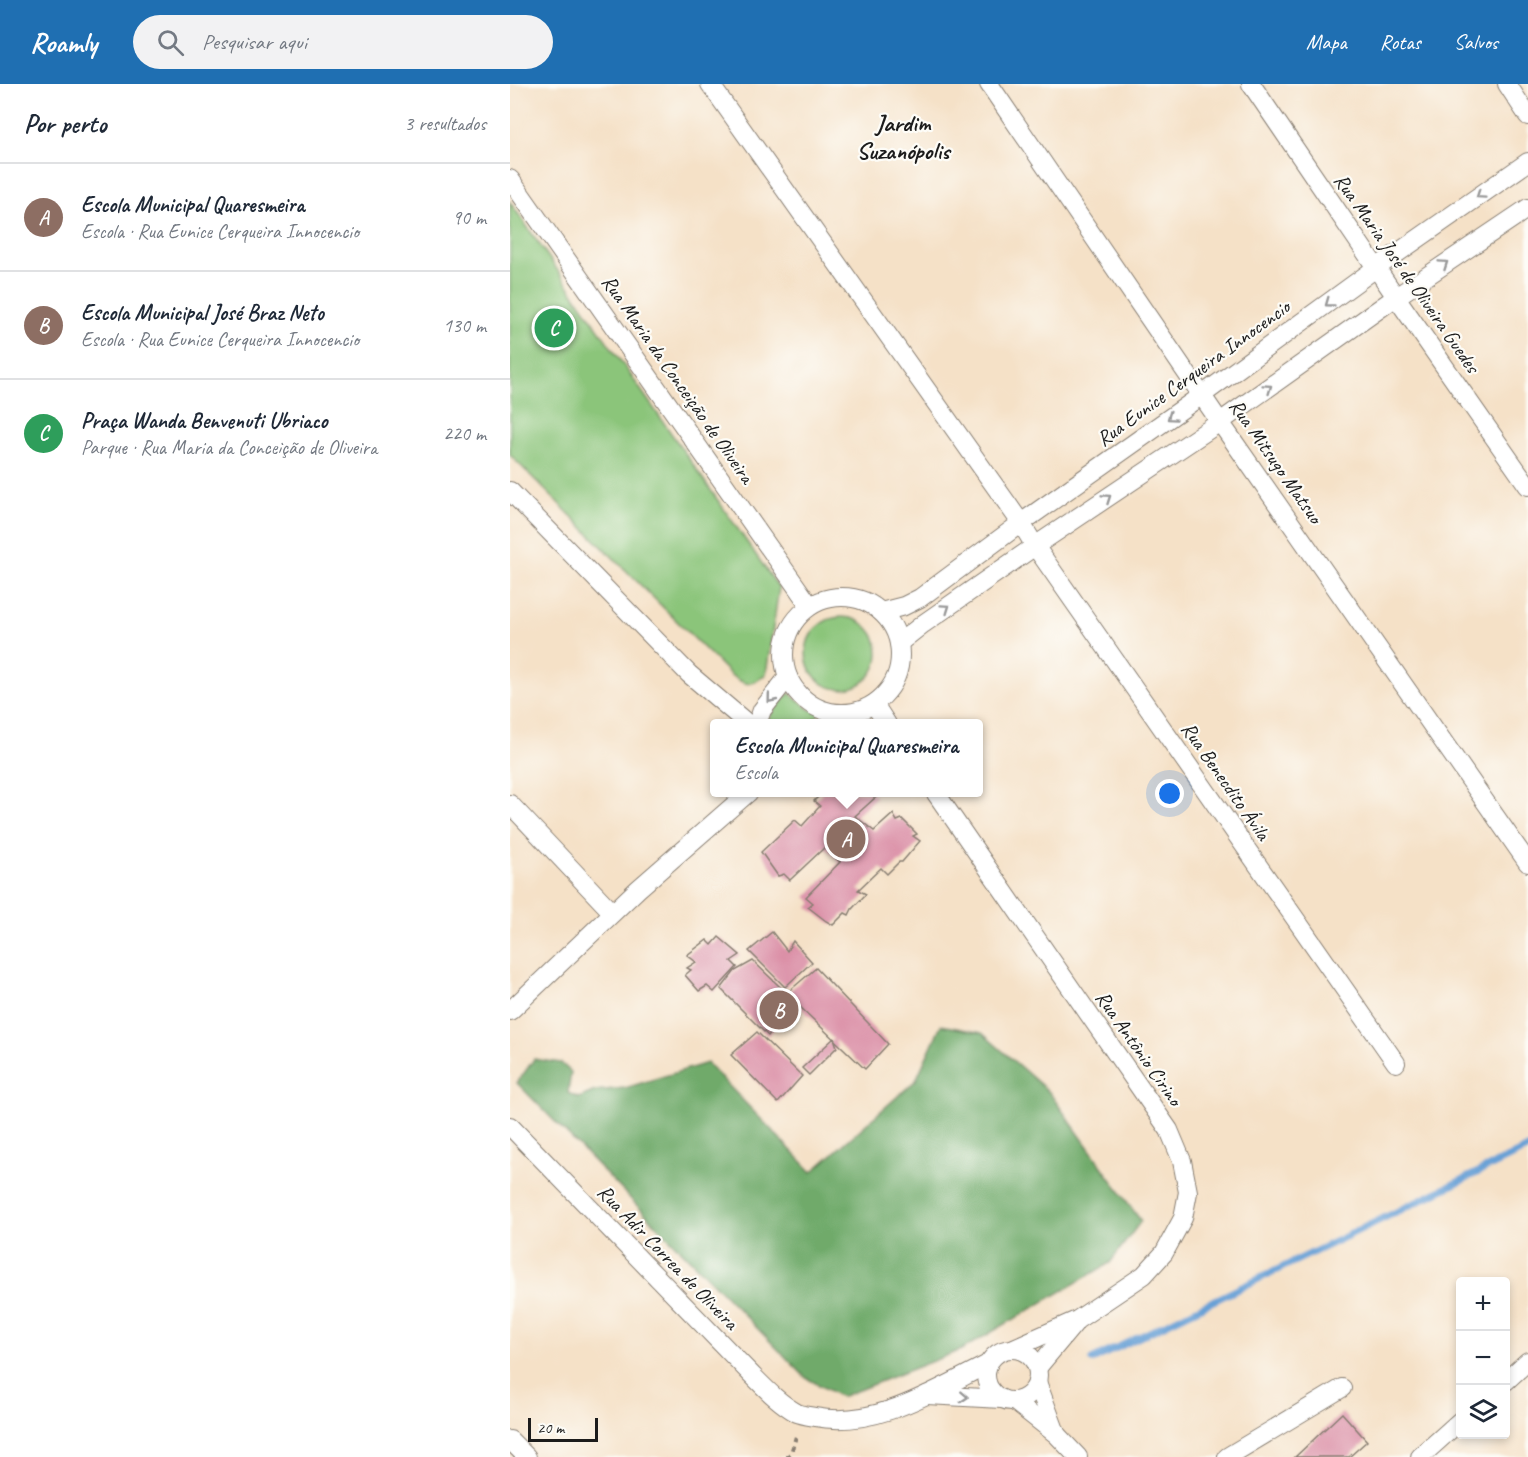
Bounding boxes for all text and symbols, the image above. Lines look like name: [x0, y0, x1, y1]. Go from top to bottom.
search box: [133, 15, 553, 69]
text: Roamly: [30, 25, 97, 60]
icon: search: [154, 26, 187, 59]
text: Pesquisar aqui: [202, 28, 307, 56]
text: Mapa: [1306, 29, 1347, 55]
text: Rotas: [1380, 29, 1421, 55]
text: Salvos: [1454, 29, 1498, 55]
text: Por perto: [24, 107, 106, 140]
district label: Jardim Suzanópolis: [856, 108, 952, 166]
text: 3 resultados: [404, 111, 486, 136]
street label: Rua Maria José de Oliveira Guedes: [1328, 168, 1487, 379]
one-way arrow: [1476, 188, 1487, 199]
text: Escola Municipal Quaresmeira: [81, 191, 304, 219]
text: A: [38, 205, 49, 230]
text: 90 m: [452, 205, 486, 230]
text: Escola · Rua Eunice Cerqueira Innocencio: [81, 219, 359, 244]
one-way arrow: [1438, 260, 1449, 271]
street label: Rua Maria da Conceição de Oliveira: [596, 270, 761, 490]
street label: Rua Eunice Cerqueira Innocencio: [1091, 292, 1297, 452]
one-way arrow: [1324, 296, 1335, 307]
text: Escola Municipal José Braz Neto: [81, 299, 324, 327]
pin: C: [534, 306, 573, 350]
text: B: [38, 313, 49, 338]
text: 130 m: [443, 313, 486, 338]
text: Escola · Rua Eunice Cerqueira Innocencio: [81, 327, 359, 352]
one-way arrow: [1261, 384, 1272, 395]
street label: Rua Mitsugo Matsuo: [1224, 394, 1330, 530]
text: Praça Wanda Benvenuti Ubriaco: [81, 407, 328, 435]
one-way arrow: [1166, 410, 1177, 421]
text: C: [39, 421, 48, 446]
text: 220 m: [443, 421, 486, 446]
text: Parque · Rua Maria da Conceição de Oliveira: [81, 435, 377, 460]
one-way arrow: [1100, 494, 1111, 505]
one-way arrow: [939, 604, 950, 615]
one-way arrow: [767, 692, 778, 703]
street label: Rua Benecdito Ávila: [1176, 717, 1277, 846]
popup: [710, 719, 983, 797]
text: Escola Municipal Quaresmeira: [735, 732, 958, 760]
text: Escola: [735, 760, 778, 785]
your location: [1155, 779, 1184, 808]
pin: A: [826, 816, 866, 861]
street label: Rua Antônio Cirino: [1090, 986, 1190, 1113]
pin: B: [760, 988, 798, 1032]
street label: Rua Adir Correa de Oliveira: [592, 1179, 745, 1336]
map controls: [1456, 1277, 1510, 1439]
button: +: [1456, 1277, 1510, 1331]
button: −: [1456, 1331, 1510, 1385]
button: layers: [1456, 1385, 1510, 1439]
one-way arrow: [959, 1391, 968, 1404]
scale bar: [528, 1415, 598, 1442]
text: 20 m: [537, 1418, 564, 1438]

